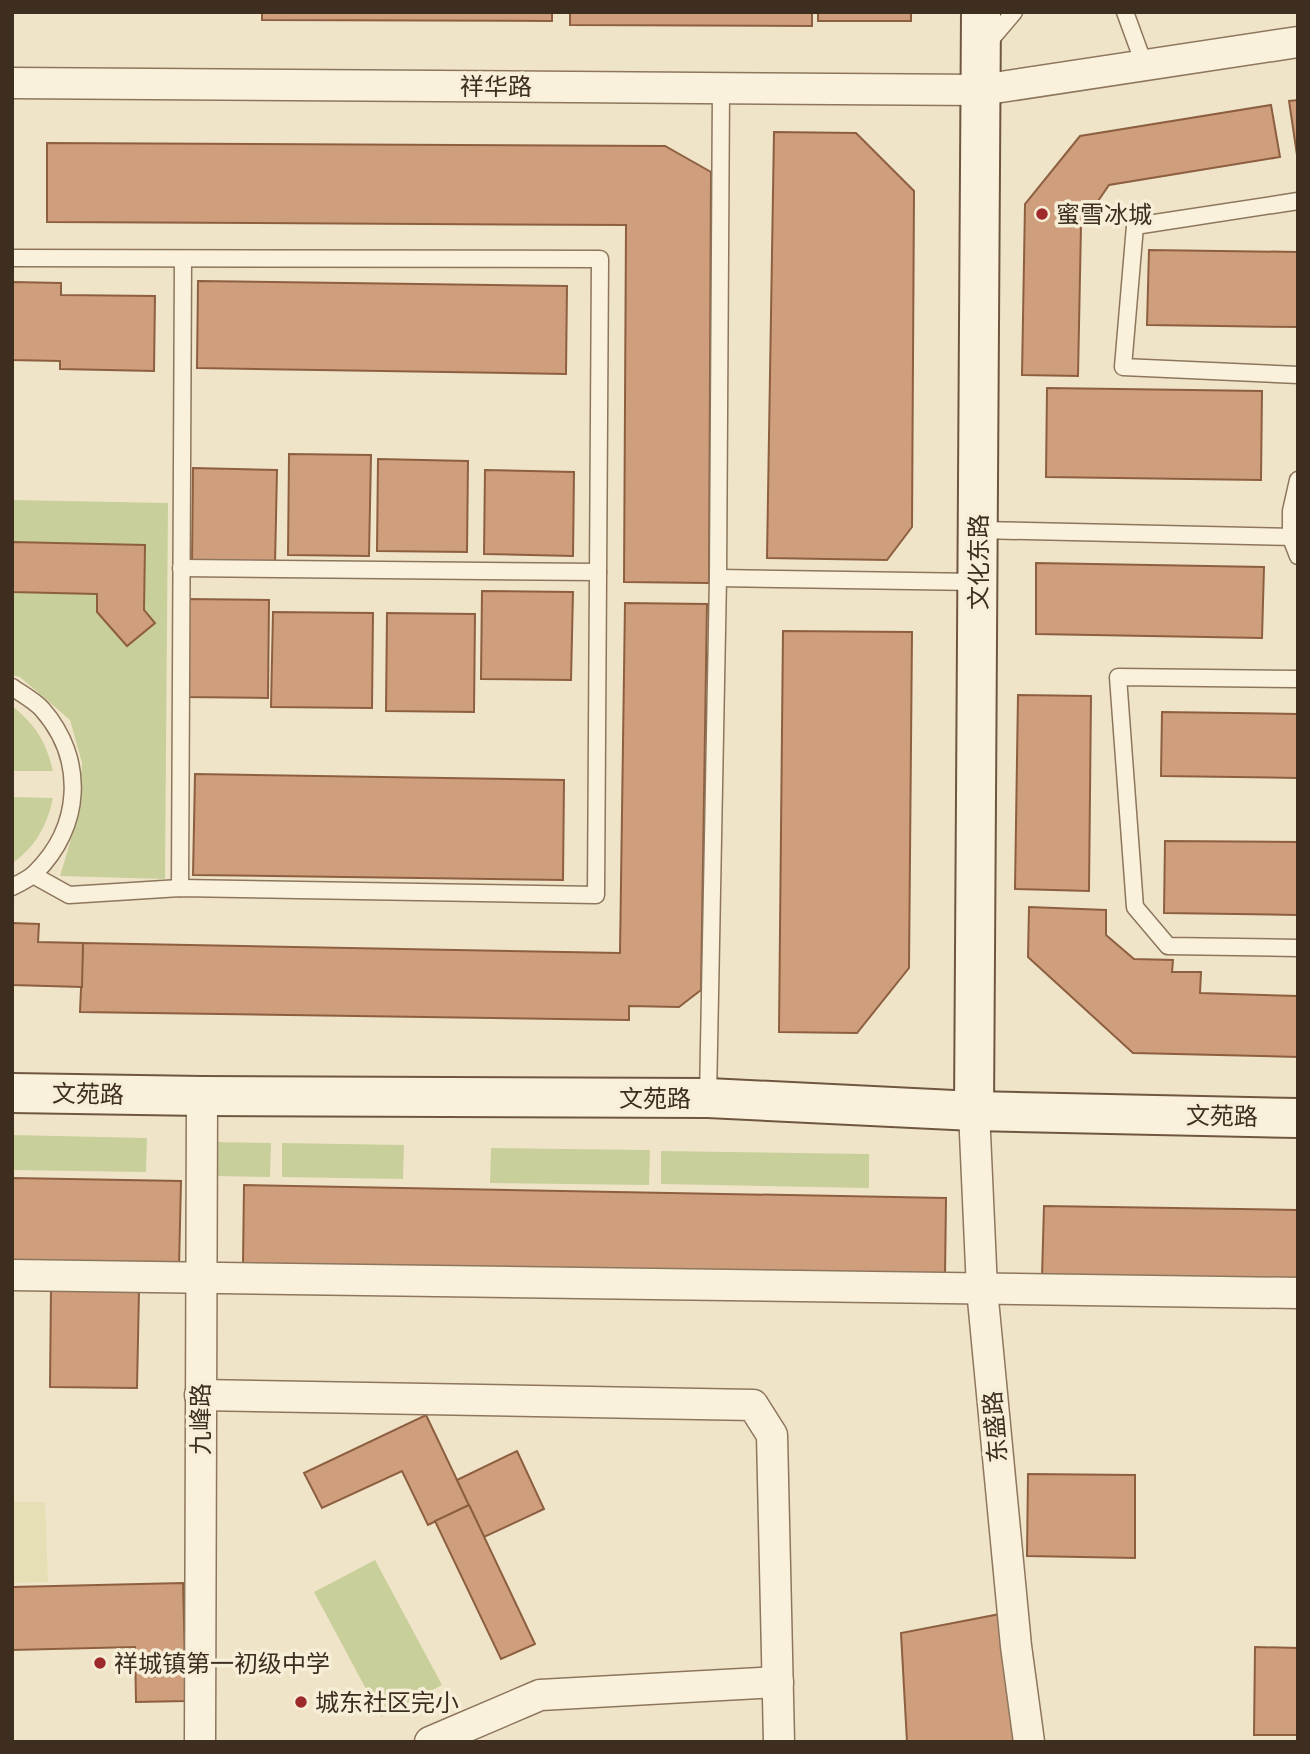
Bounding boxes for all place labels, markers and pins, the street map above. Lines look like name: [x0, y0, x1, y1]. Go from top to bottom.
place label: 蜜雪冰城: [1056, 200, 1152, 229]
marker: 蜜雪冰城: [1034, 206, 1050, 222]
place label: 祥城镇第一初级中学: [114, 1649, 330, 1678]
marker: 祥城镇第一初级中学: [92, 1655, 108, 1671]
place label: 城东社区完小: [315, 1688, 459, 1717]
marker: 城东社区完小: [293, 1694, 309, 1710]

